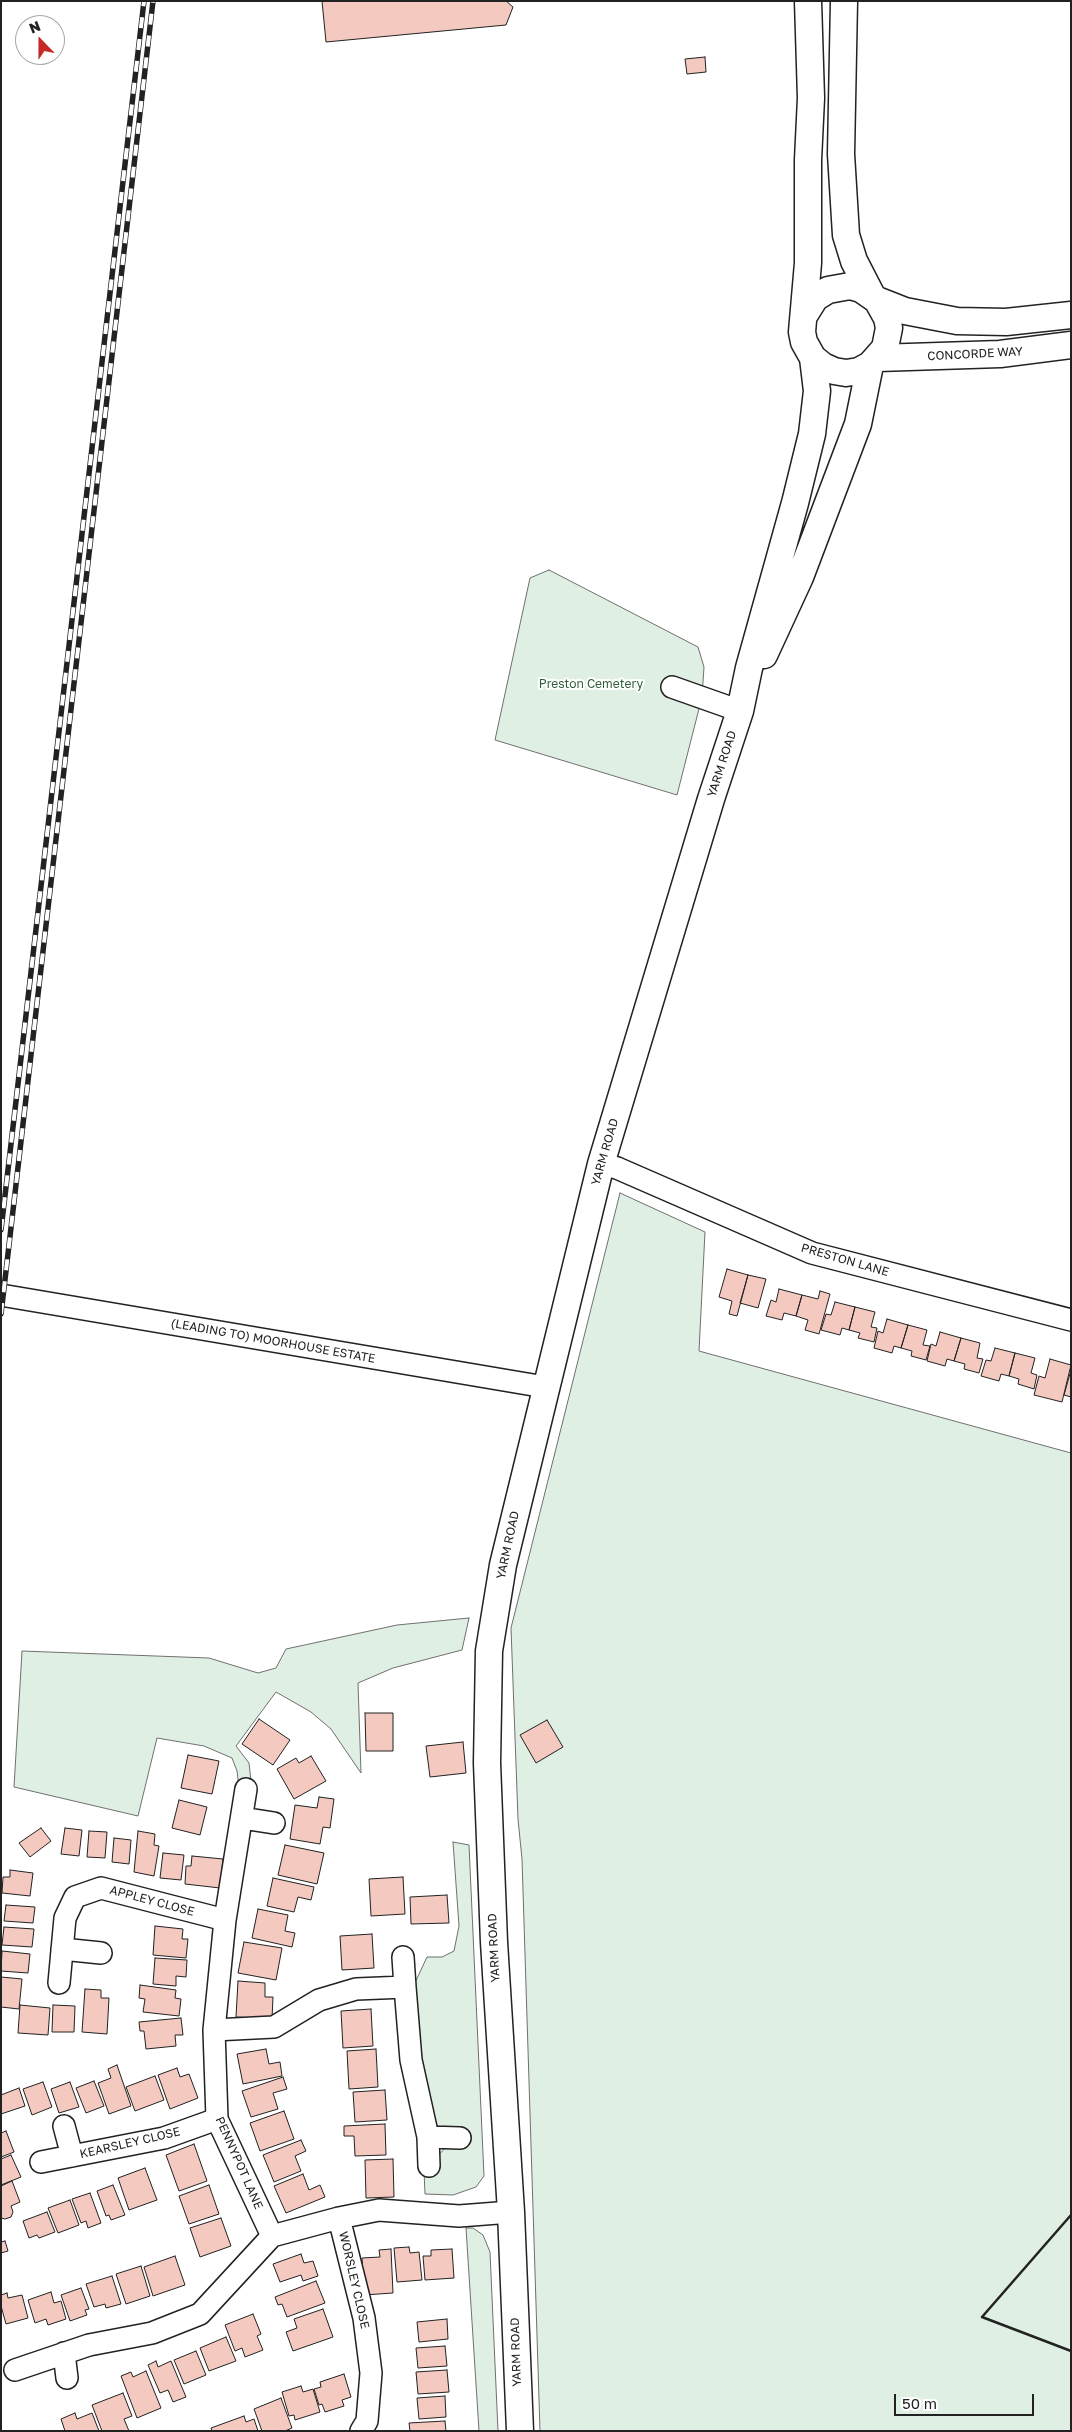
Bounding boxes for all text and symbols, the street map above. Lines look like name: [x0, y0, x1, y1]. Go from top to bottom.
north arrow: [15, 15, 65, 65]
text: N: [26, 17, 43, 36]
street label: CONCORDE WAY: [927, 344, 1023, 364]
park label: Preston Cemetery: [539, 677, 643, 691]
street label: YARM ROAD: [704, 729, 740, 799]
street label: YARM ROAD: [589, 1117, 621, 1187]
street label: PRESTON LANE: [799, 1241, 891, 1279]
street label: (LEADING TO) MOORHOUSE ESTATE: [170, 1316, 376, 1366]
street label: YARM ROAD: [494, 1510, 522, 1580]
street label: APPLEY CLOSE: [108, 1883, 196, 1919]
street label: YARM ROAD: [485, 1913, 503, 1983]
street label: PENNYPOT LANE: [212, 2115, 266, 2211]
street label: KEARSLEY CLOSE: [78, 2124, 182, 2162]
street label: WORSLEY CLOSE: [336, 2230, 372, 2330]
street label: YARM ROAD: [508, 2317, 524, 2387]
scale bar: [897, 2384, 1037, 2416]
text: 50 m: [902, 2394, 937, 2412]

